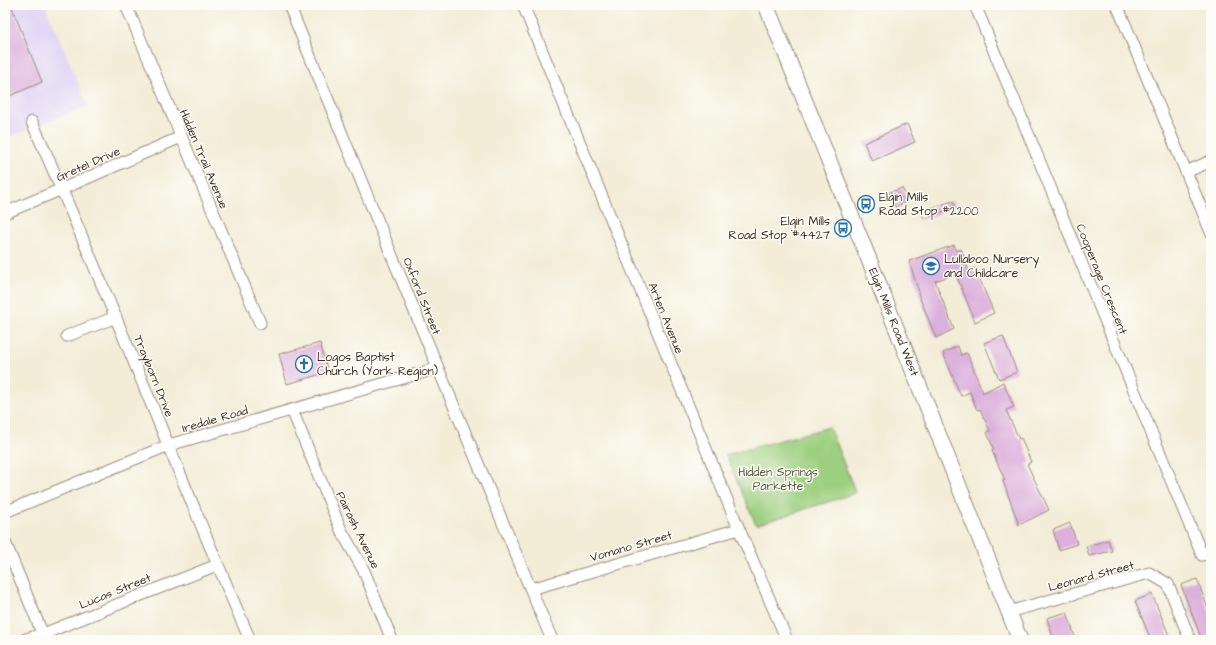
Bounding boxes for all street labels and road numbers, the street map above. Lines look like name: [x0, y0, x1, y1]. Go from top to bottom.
street label: Hidden Trail Avenue: [175, 107, 232, 212]
street label: Gretel Drive: [54, 143, 123, 186]
street label: Cooperage Crescent: [1071, 221, 1132, 338]
street label: Oxford Street: [398, 255, 445, 338]
street label: Elgin Mills Road West: [863, 266, 923, 379]
street label: Arten Avenue: [644, 280, 688, 357]
street label: Trayborn Drive: [129, 333, 178, 420]
street label: Iredale Road: [180, 402, 250, 437]
street label: Pairash Avenue: [331, 489, 384, 572]
street label: Vomano Street: [588, 527, 674, 566]
street label: Leonard Street: [1046, 557, 1136, 596]
street label: Lucas Street: [77, 569, 154, 614]

